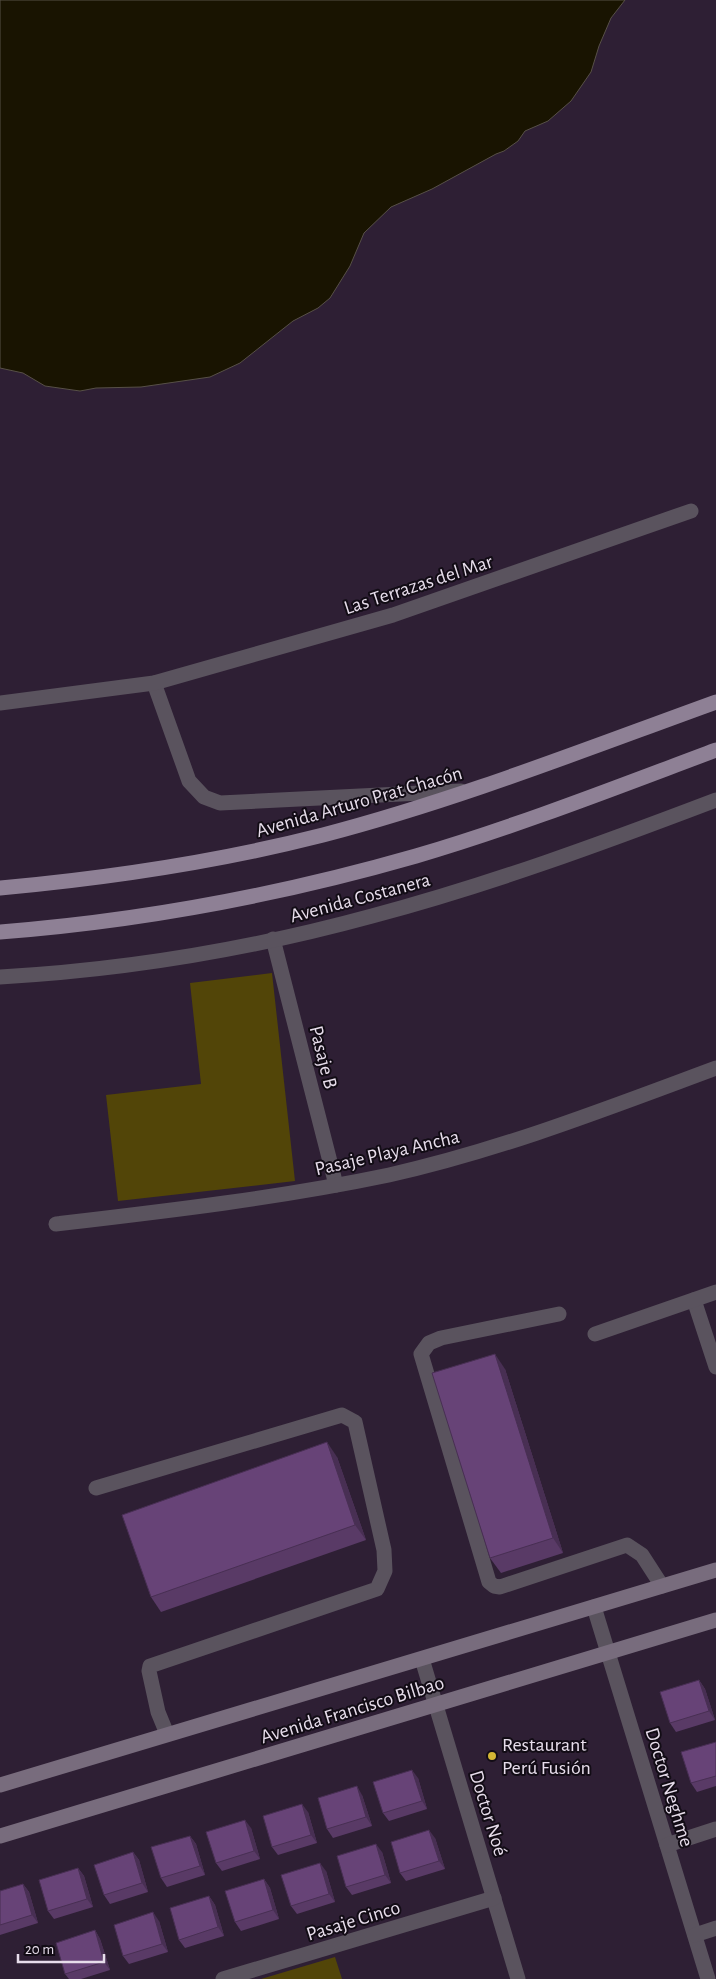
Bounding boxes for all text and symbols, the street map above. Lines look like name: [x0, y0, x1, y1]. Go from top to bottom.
street label: Las Terrazas del Mar: [342, 551, 496, 618]
street label: Avenida Arturo Prat Chacón: [254, 763, 465, 841]
street label: Avenida Costanera: [288, 870, 433, 926]
street label: Pasaje B: [306, 1024, 341, 1091]
street label: Pasaje Playa Ancha: [313, 1127, 461, 1179]
street label: Avenida Francisco Bilbao: [258, 1672, 446, 1747]
street label: Doctor Neghme: [641, 1725, 697, 1849]
place label: Restaurant Perú Fusión: [502, 1735, 591, 1778]
marker: Restaurant Perú Fusión: [486, 1750, 498, 1762]
street label: Doctor Noé: [466, 1768, 511, 1858]
street label: Pasaje Cinco: [304, 1897, 402, 1945]
scale bar: [18, 1932, 104, 1964]
text: 20 m: [25, 1942, 54, 1957]

